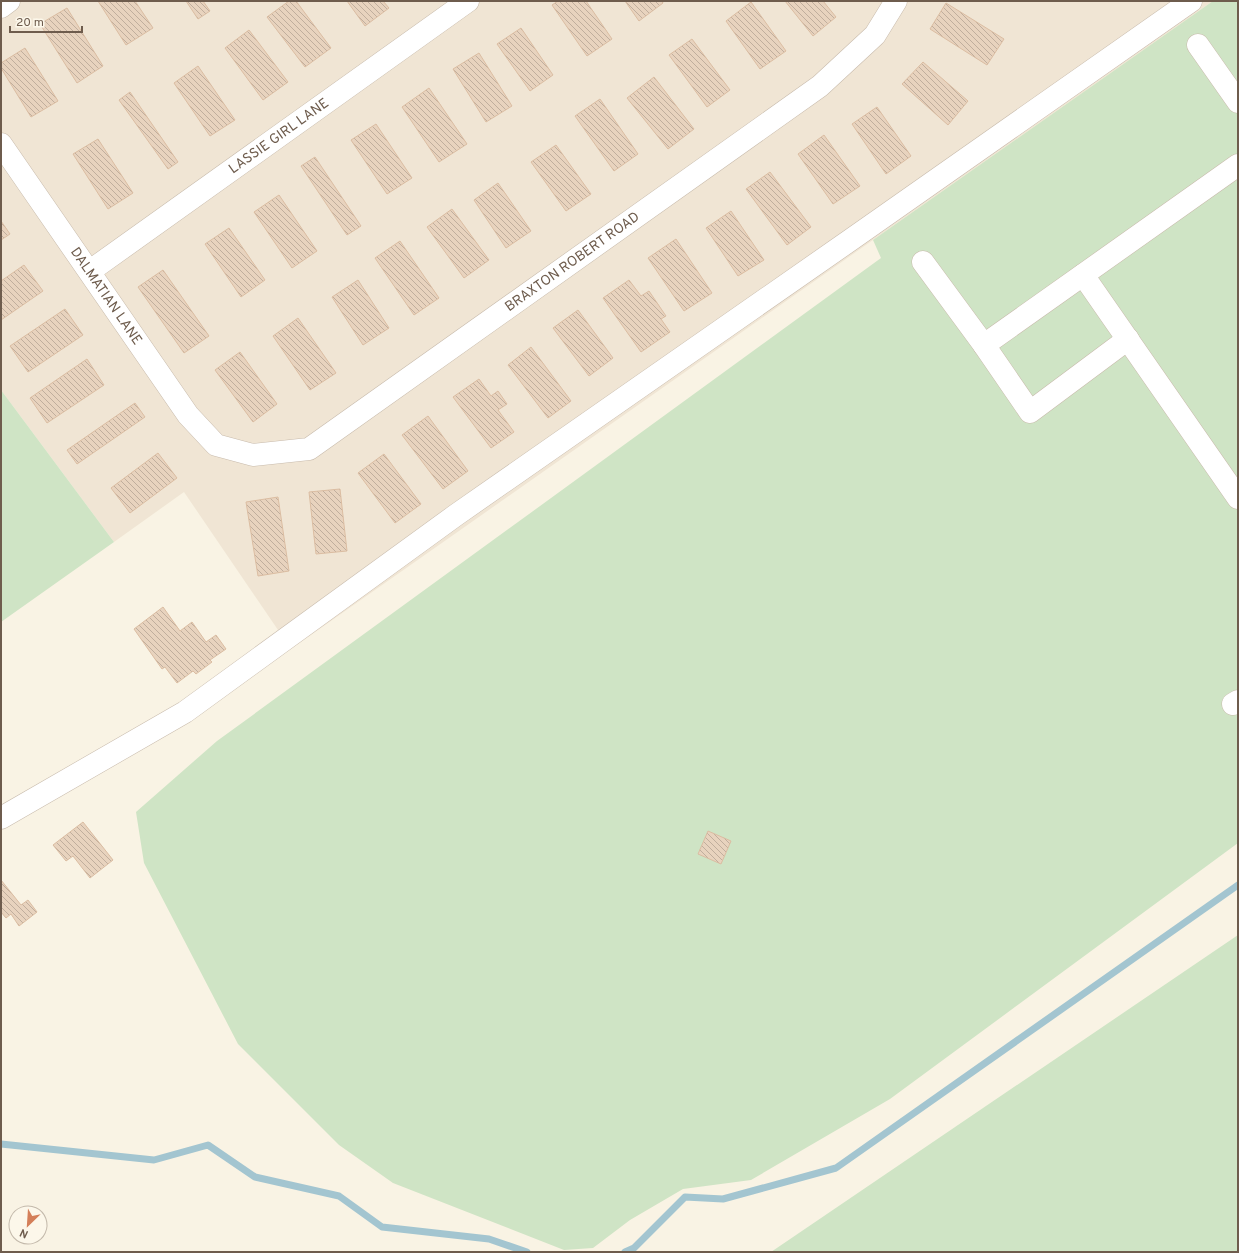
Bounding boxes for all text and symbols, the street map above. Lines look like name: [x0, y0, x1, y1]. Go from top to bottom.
scale bar: [10, 8, 82, 34]
text: 20 m: [16, 15, 44, 31]
street label: LASSIE GIRL LANE: [225, 95, 332, 178]
street label: BRAXTON ROBERT ROAD: [502, 208, 643, 315]
street label: DALMATIAN LANE: [67, 244, 146, 348]
north arrow: [8, 1205, 48, 1245]
text: N: [18, 1225, 31, 1241]

